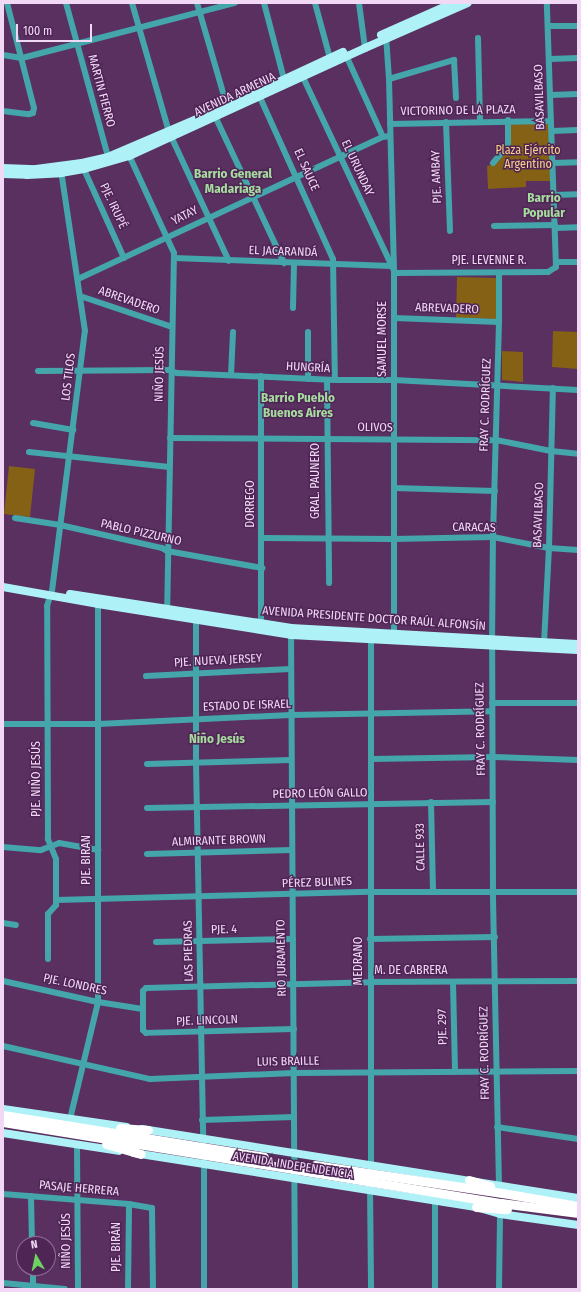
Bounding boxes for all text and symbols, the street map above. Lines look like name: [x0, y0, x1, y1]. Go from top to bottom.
scale bar: [18, 16, 94, 42]
text: 100 m: [23, 24, 52, 38]
street label: MARTIN FIERRO: [84, 53, 118, 129]
street label: BASAVILBASO: [532, 64, 548, 130]
street label: AVENIDA ARMENIA: [192, 70, 278, 120]
street label: VICTORINO DE LA PLAZA: [400, 103, 516, 119]
street label: EL URUNDAY: [338, 138, 376, 198]
park label: Plaza Ejército Argentino: [495, 144, 561, 172]
street label: EL SAUCE: [290, 147, 322, 193]
street label: PJE. AMBAY: [429, 150, 445, 204]
district label: Barrio General Madariaga: [194, 167, 272, 198]
street label: PJE. IRUPÉ: [96, 181, 130, 231]
district label: Barrio Popular: [523, 191, 565, 222]
street label: YATAY: [169, 203, 201, 229]
street label: EL JACARANDÁ: [248, 244, 318, 260]
street label: PJE. LEVENNE R.: [452, 254, 526, 268]
street label: ABREVADERO: [96, 284, 162, 318]
street label: SAMUEL MORSE: [376, 301, 390, 377]
street label: ABREVADERO: [415, 301, 479, 317]
street label: NIÑO JESÚS: [152, 346, 168, 402]
street label: LOS TILOS: [59, 352, 79, 402]
street label: FRAY C. RODRÍGUEZ: [477, 358, 495, 452]
street label: HUNGRÍA: [285, 360, 331, 376]
district label: Barrio Pueblo Buenos Aires: [261, 391, 335, 422]
street label: OLIVOS: [357, 420, 393, 436]
street label: GRAL. PAUNERO: [309, 443, 323, 519]
street label: DORREGO: [244, 480, 258, 528]
street label: BASAVILBASO: [531, 482, 547, 548]
street label: PABLO PIZZURNO: [99, 517, 183, 549]
street label: CARACAS: [452, 520, 496, 536]
street label: AVENIDA PRESIDENTE DOCTOR RAÚL ALFONSÍN: [262, 604, 486, 634]
street label: PJE. NUEVA JERSEY: [174, 652, 262, 670]
street label: FRAY C. RODRÍGUEZ: [473, 682, 489, 776]
street label: ESTADO DE ISRAEL: [203, 697, 291, 715]
district label: Niño Jesús: [189, 731, 245, 747]
street label: PJE. NIÑO JESÚS: [30, 741, 44, 817]
street label: PEDRO LEÓN GALLO: [272, 786, 368, 802]
street label: CALLE 933: [413, 823, 429, 871]
street label: ALMIRANTE BROWN: [172, 832, 266, 850]
street label: PJE. BIRAN: [80, 835, 94, 885]
street label: PÉREZ BULNES: [282, 875, 352, 891]
street label: RIO JURAMENTO: [274, 919, 290, 997]
street label: LAS PIEDRAS: [181, 920, 197, 982]
street label: PJE. 4: [211, 923, 237, 937]
street label: MEDRANO: [352, 937, 366, 985]
street label: M. DE CABRERA: [374, 964, 448, 978]
street label: PJE. LONDRES: [42, 971, 108, 999]
street label: FRAY C. RODRÍGUEZ: [477, 1006, 493, 1100]
street label: PJE. 297: [435, 1009, 451, 1045]
street label: PJE. LINCOLN: [176, 1013, 238, 1029]
street label: LUIS BRAILLE: [256, 1054, 320, 1070]
street label: AVENIDA INDEPENDENCIA: [232, 1149, 354, 1183]
street label: PASAJE HERRERA: [38, 1178, 120, 1200]
street label: NIÑO JESÚS: [60, 1213, 74, 1269]
street label: PJE. BIRÁN: [110, 1222, 124, 1272]
north arrow: [16, 1236, 56, 1276]
text: N: [30, 1238, 38, 1252]

